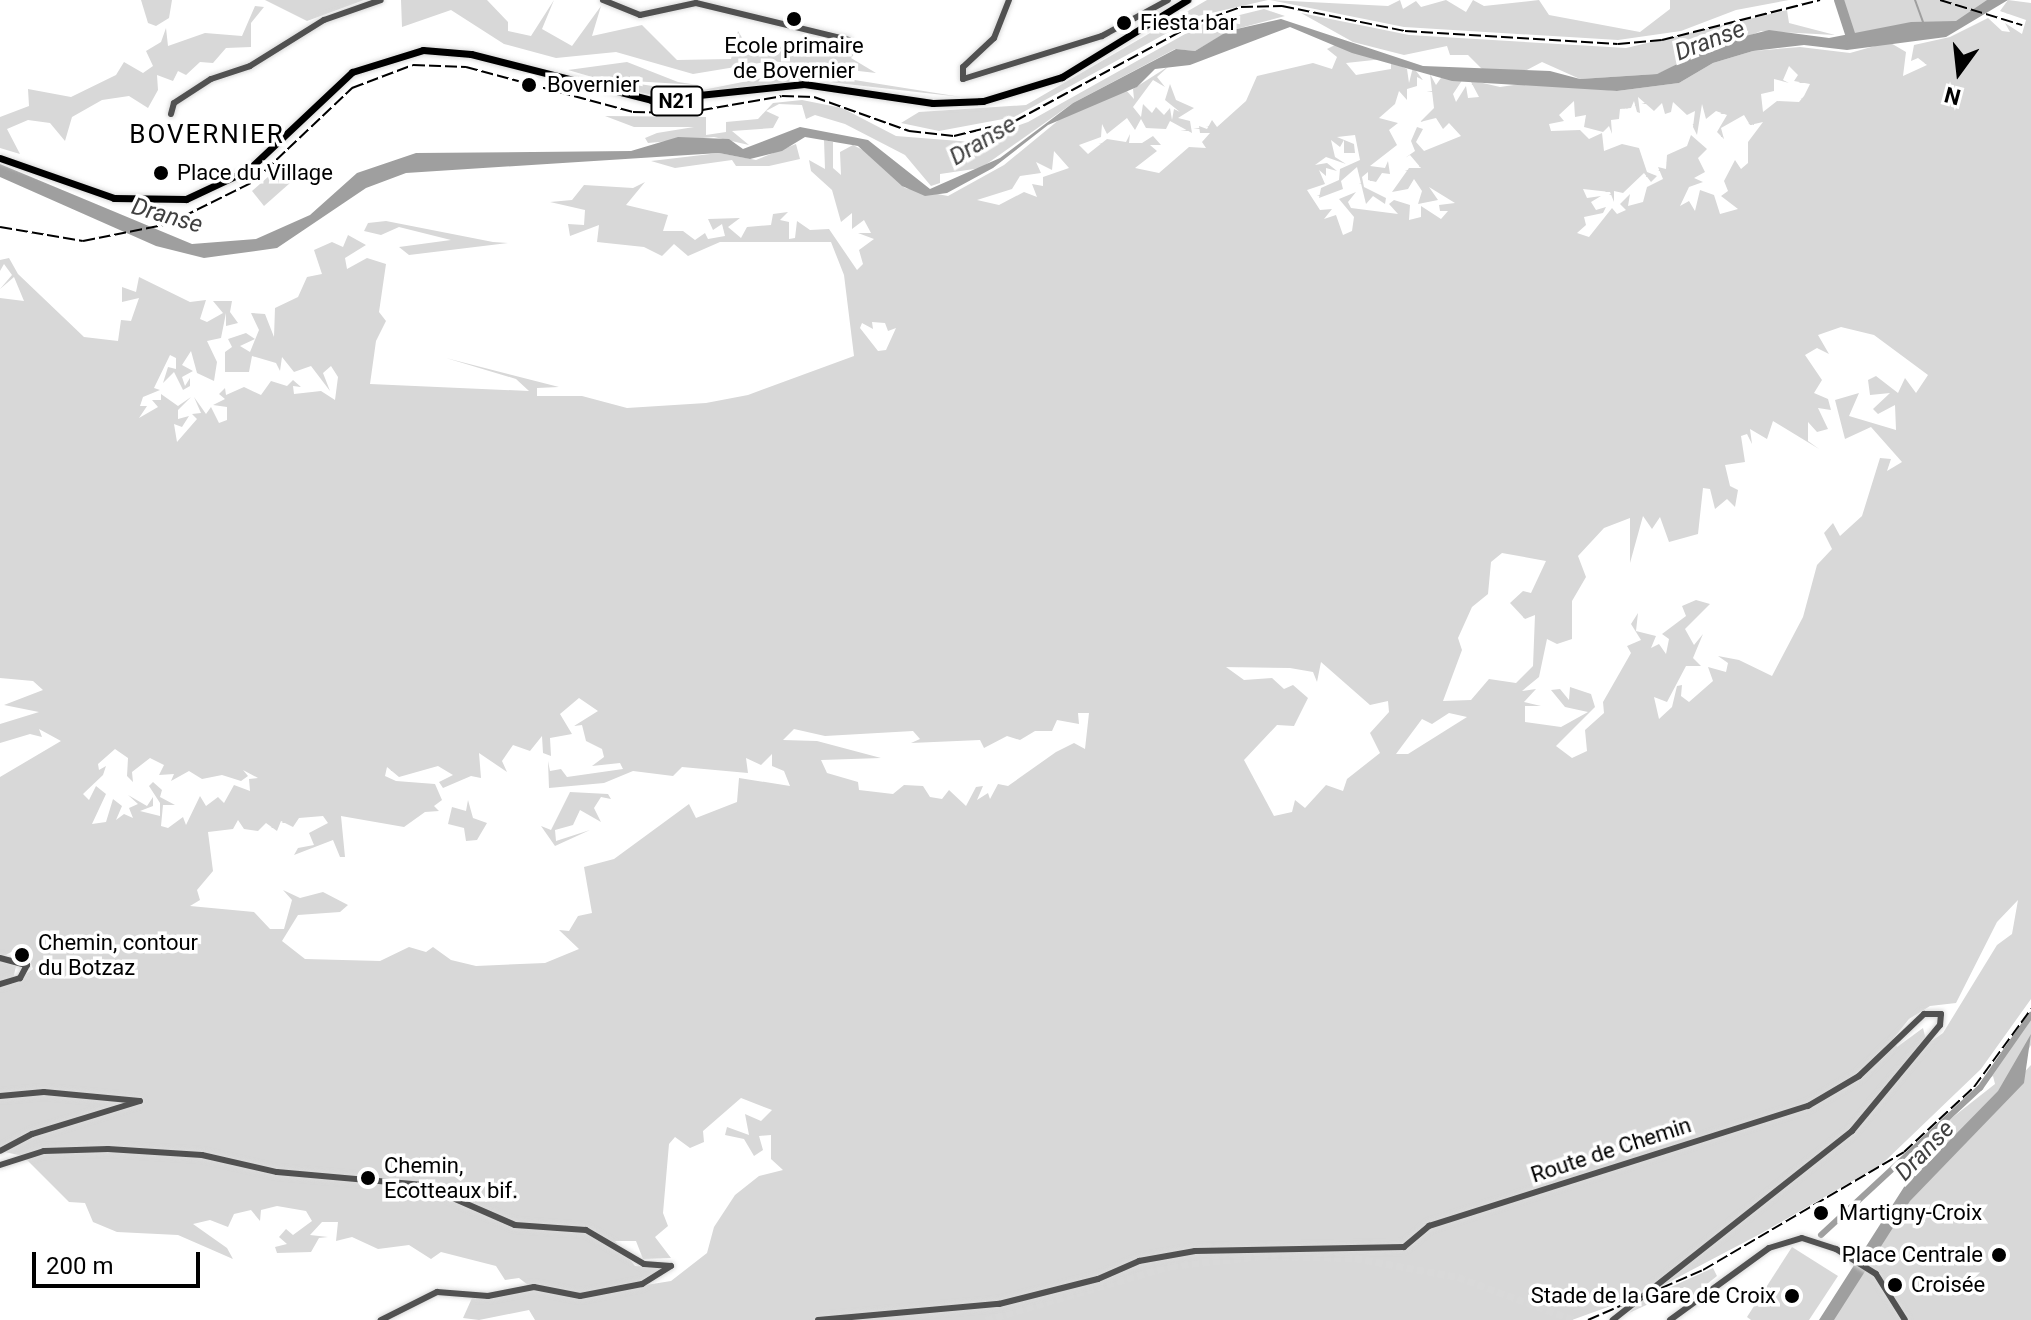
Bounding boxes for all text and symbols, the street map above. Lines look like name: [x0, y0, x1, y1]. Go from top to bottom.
marker: Ecole primaire de Bovernier: [785, 10, 803, 28]
place label: Fiesta bar: [1140, 10, 1237, 36]
marker: Fiesta bar: [1115, 14, 1133, 32]
water label: Dranse: [1671, 15, 1749, 67]
place label: Ecole primaire de Bovernier: [724, 32, 864, 84]
north arrow: [1919, 32, 1999, 112]
place label: Bovernier: [547, 72, 639, 98]
marker: Bovernier: [518, 74, 540, 96]
text: N: [1942, 82, 1963, 110]
road number: N21: [649, 85, 705, 117]
water label: Dranse: [944, 110, 1022, 172]
district label: BOVERNIER: [129, 119, 285, 151]
place label: Place du Village: [177, 160, 333, 186]
marker: Place du Village: [152, 164, 170, 182]
water label: Dranse: [128, 192, 206, 240]
place label: Chemin, contour du Botzaz: [38, 929, 198, 980]
marker: Chemin, contour du Botzaz: [13, 946, 31, 964]
street label: Route de Chemin: [1528, 1112, 1694, 1188]
water label: Dranse: [1889, 1115, 1961, 1187]
place label: Chemin, Ecotteaux bif.: [384, 1152, 518, 1204]
marker: Chemin, Ecotteaux bif.: [359, 1169, 377, 1187]
place label: Martigny-Croix: [1839, 1200, 1982, 1226]
marker: Martigny-Croix: [1810, 1202, 1832, 1224]
scale bar: [36, 1236, 204, 1286]
place label: Place Centrale: [1842, 1242, 1983, 1268]
marker: Place Centrale: [1990, 1246, 2008, 1264]
text: 200 m: [46, 1252, 113, 1280]
place label: Croisée: [1911, 1272, 1985, 1298]
marker: Croisée: [1886, 1276, 1904, 1294]
place label: Stade de la Gare de Croix: [1531, 1283, 1776, 1309]
marker: Stade de la Gare de Croix: [1783, 1287, 1801, 1305]

